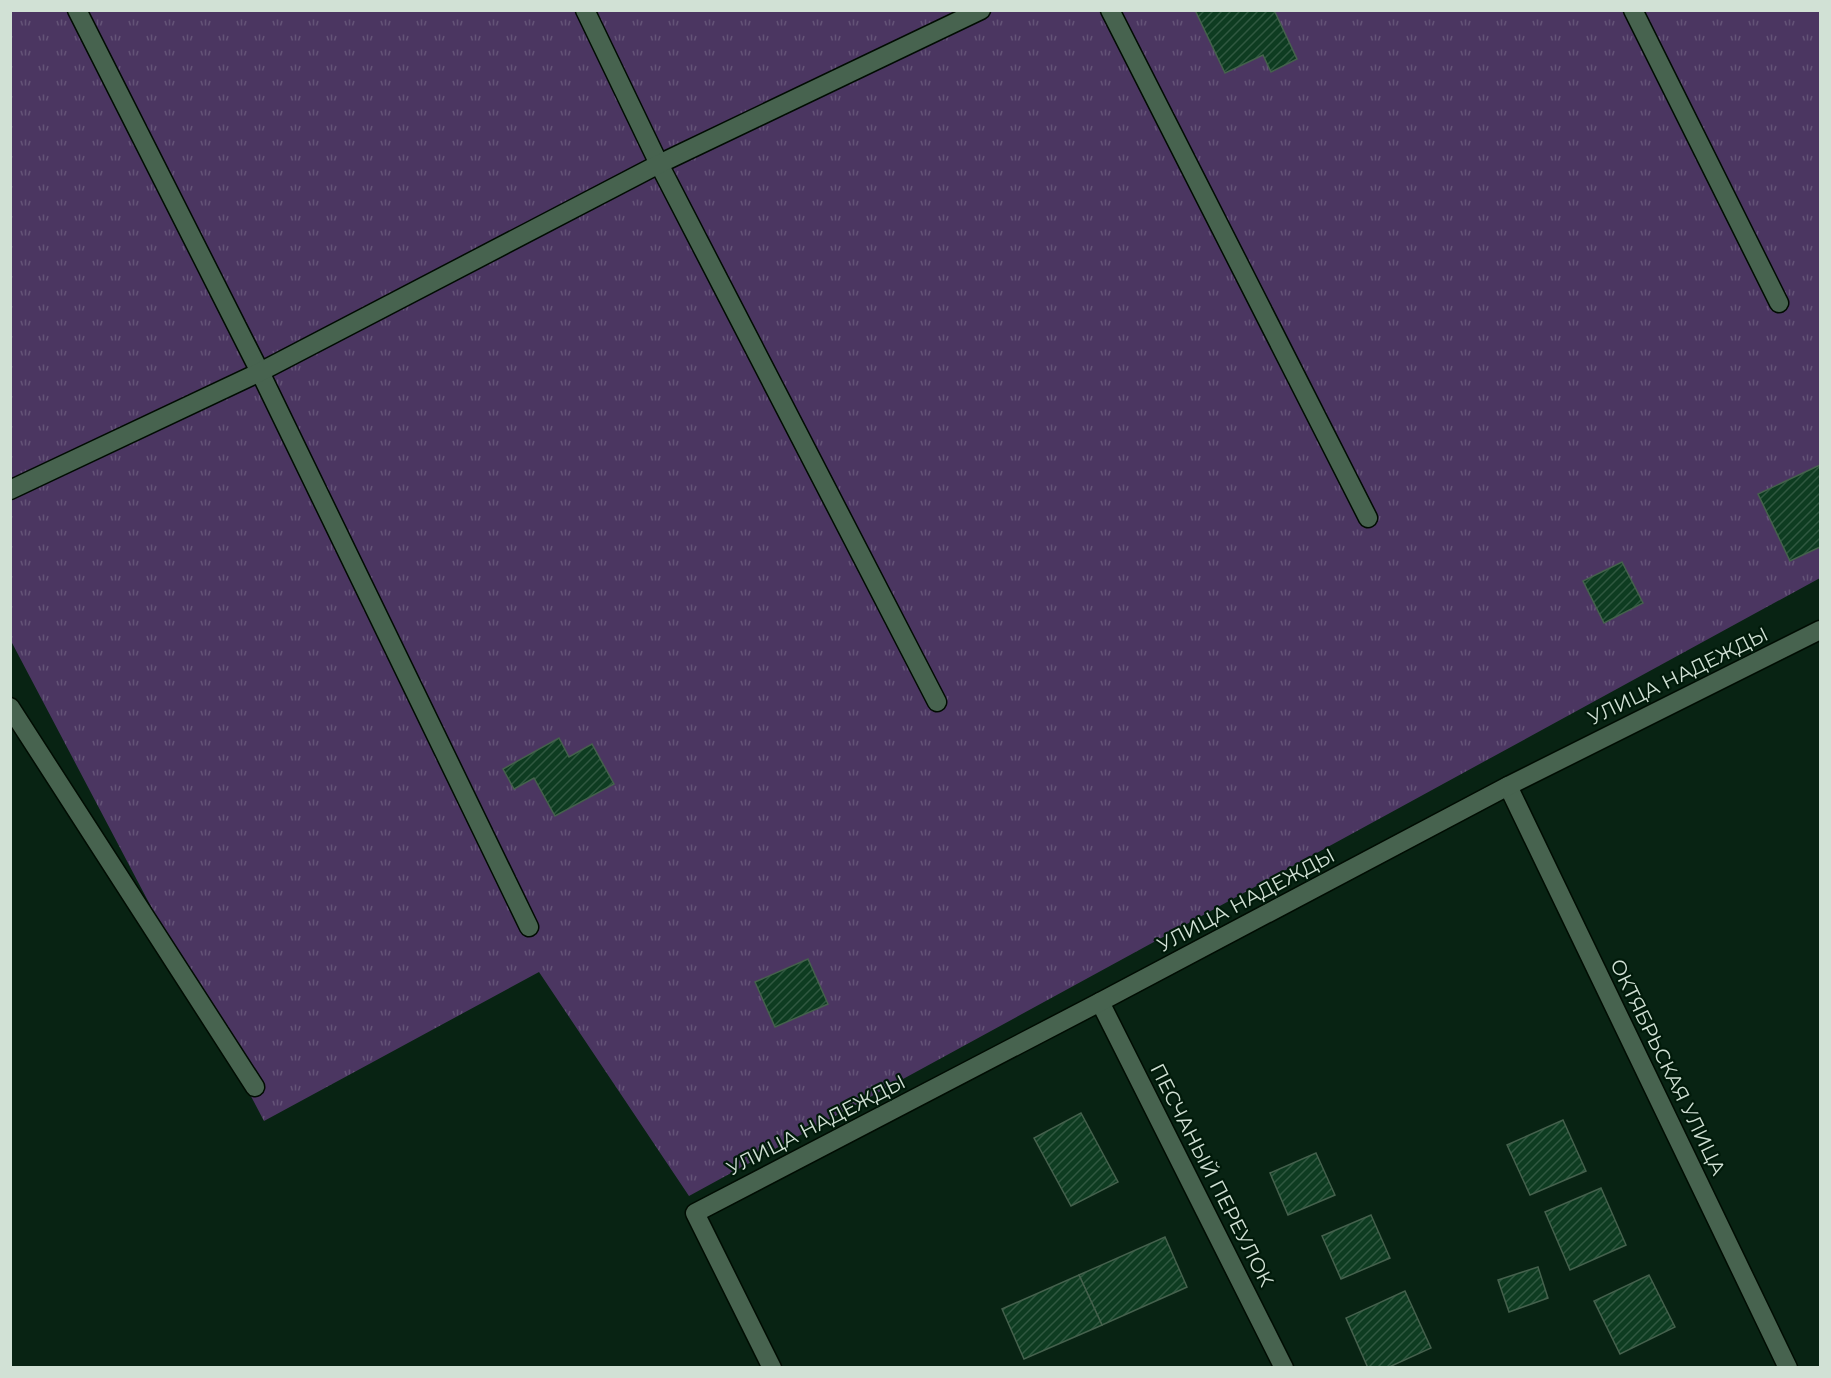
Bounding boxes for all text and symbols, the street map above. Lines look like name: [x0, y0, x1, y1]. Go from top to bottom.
street label: УЛИЦА НАДЕЖДЫ: [1584, 622, 1772, 730]
street label: УЛИЦА НАДЕЖДЫ: [1153, 843, 1339, 957]
street label: ОКТЯБРЬСКАЯ УЛИЦА: [1605, 955, 1731, 1179]
street label: ПЕСЧАНЫЙ ПЕРЕУЛОК: [1145, 1059, 1279, 1291]
street label: УЛИЦА НАДЕЖДЫ: [723, 1069, 909, 1181]

